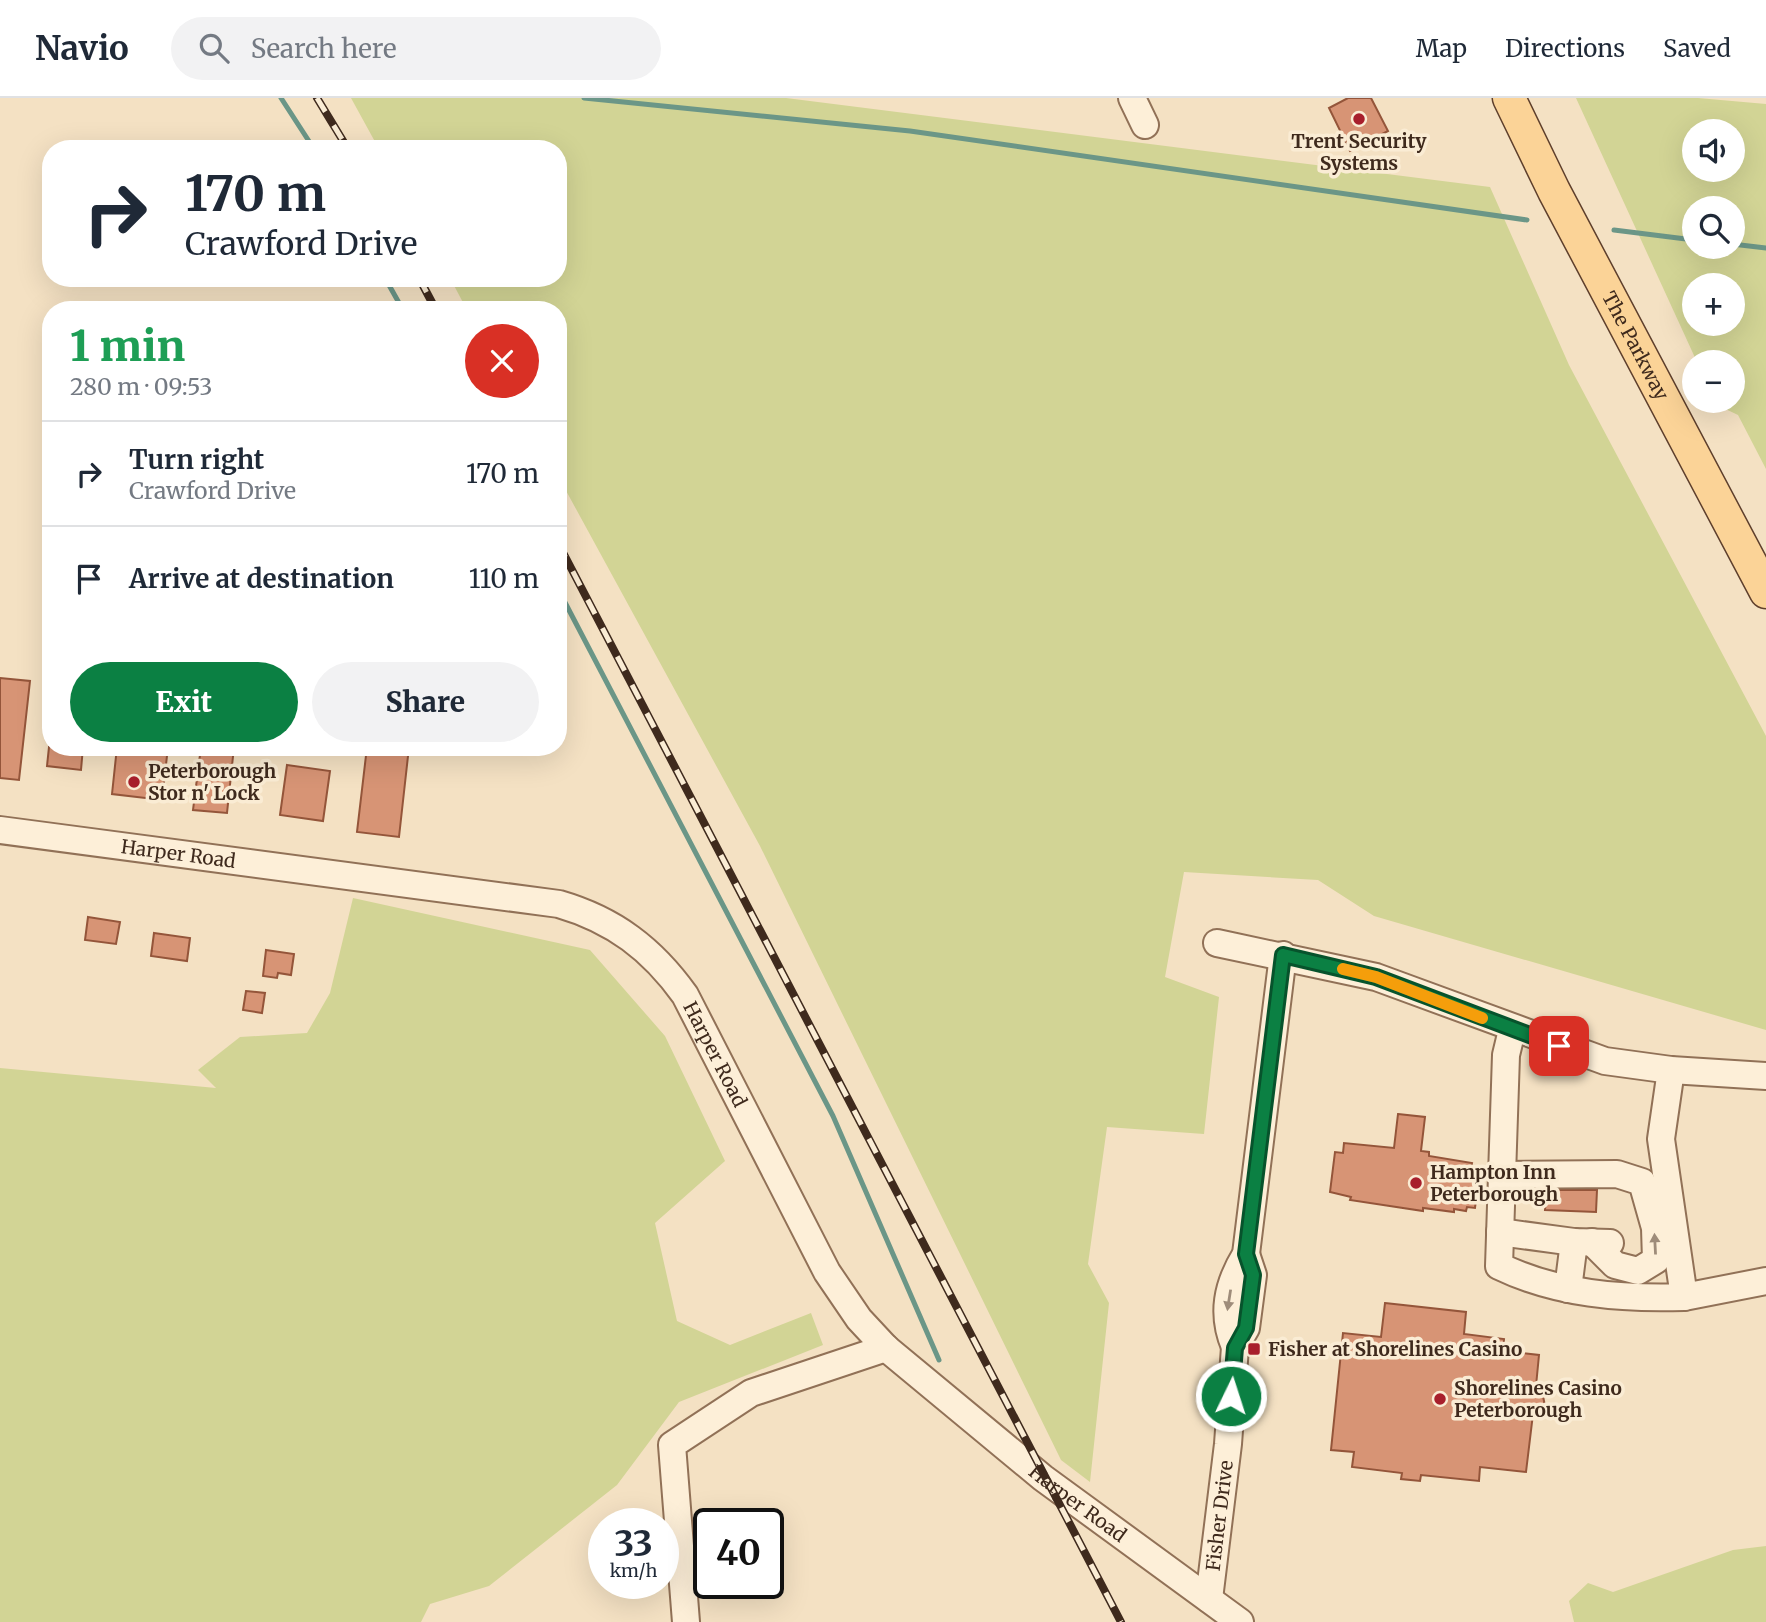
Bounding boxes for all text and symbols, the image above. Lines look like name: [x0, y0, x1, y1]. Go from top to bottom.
search box: [171, 17, 661, 80]
text: Navio: [35, 28, 129, 69]
icon: search: [195, 29, 233, 67]
text: Search here: [251, 32, 396, 65]
text: Map: [1416, 33, 1467, 64]
text: Directions: [1505, 33, 1625, 64]
text: Saved: [1663, 33, 1731, 64]
marker: Trent Security Systems: [1351, 111, 1367, 127]
map controls: [1682, 119, 1745, 413]
button: sound: [1682, 119, 1745, 182]
place label: Trent Security Systems: [1291, 129, 1427, 175]
text: 170 m: [185, 163, 326, 224]
icon: right: [70, 168, 161, 259]
button: search: [1682, 196, 1745, 259]
text: Crawford Drive: [185, 224, 417, 264]
button: +: [1682, 273, 1745, 336]
street label: The Parkway: [1597, 287, 1674, 404]
text: 1 min: [70, 320, 185, 372]
button: close: [465, 324, 539, 398]
button: −: [1682, 350, 1745, 413]
text: 280 m · 09:53: [70, 372, 212, 401]
text: Turn right: [129, 443, 264, 476]
icon: right: [70, 455, 108, 493]
text: 170 m: [466, 457, 539, 490]
text: Crawford Drive: [129, 476, 296, 505]
icon: arrive: [70, 560, 108, 598]
text: Arrive at destination: [129, 562, 394, 595]
text: 110 m: [469, 562, 539, 595]
button: Exit: [70, 662, 298, 742]
button: Share: [312, 662, 539, 742]
place label: Peterborough Stor n' Lock: [148, 759, 276, 805]
marker: Peterborough Stor n' Lock: [126, 774, 142, 790]
street label: Harper Road: [120, 834, 237, 873]
street label: Harper Road: [678, 997, 752, 1111]
pin: [1529, 1016, 1589, 1076]
icon: arrive: [1540, 1027, 1578, 1065]
place label: Hampton Inn Peterborough: [1430, 1160, 1558, 1206]
marker: Hampton Inn Peterborough: [1408, 1175, 1424, 1191]
one-way arrow: [1650, 1233, 1661, 1255]
one-way arrow: [1223, 1289, 1234, 1311]
place label: Fisher at Shorelines Casino: [1268, 1337, 1522, 1361]
marker: Fisher at Shorelines Casino: [1246, 1341, 1262, 1357]
position arrow: [1194, 1359, 1268, 1433]
place label: Shorelines Casino Peterborough: [1454, 1376, 1622, 1422]
marker: Shorelines Casino Peterborough: [1432, 1391, 1448, 1407]
street label: Harper Road: [1024, 1459, 1131, 1547]
street label: Fisher Drive: [1201, 1459, 1238, 1572]
speed limit sign: 40: [693, 1508, 784, 1599]
text: 33: [614, 1522, 653, 1566]
text: km/h: [610, 1559, 657, 1582]

